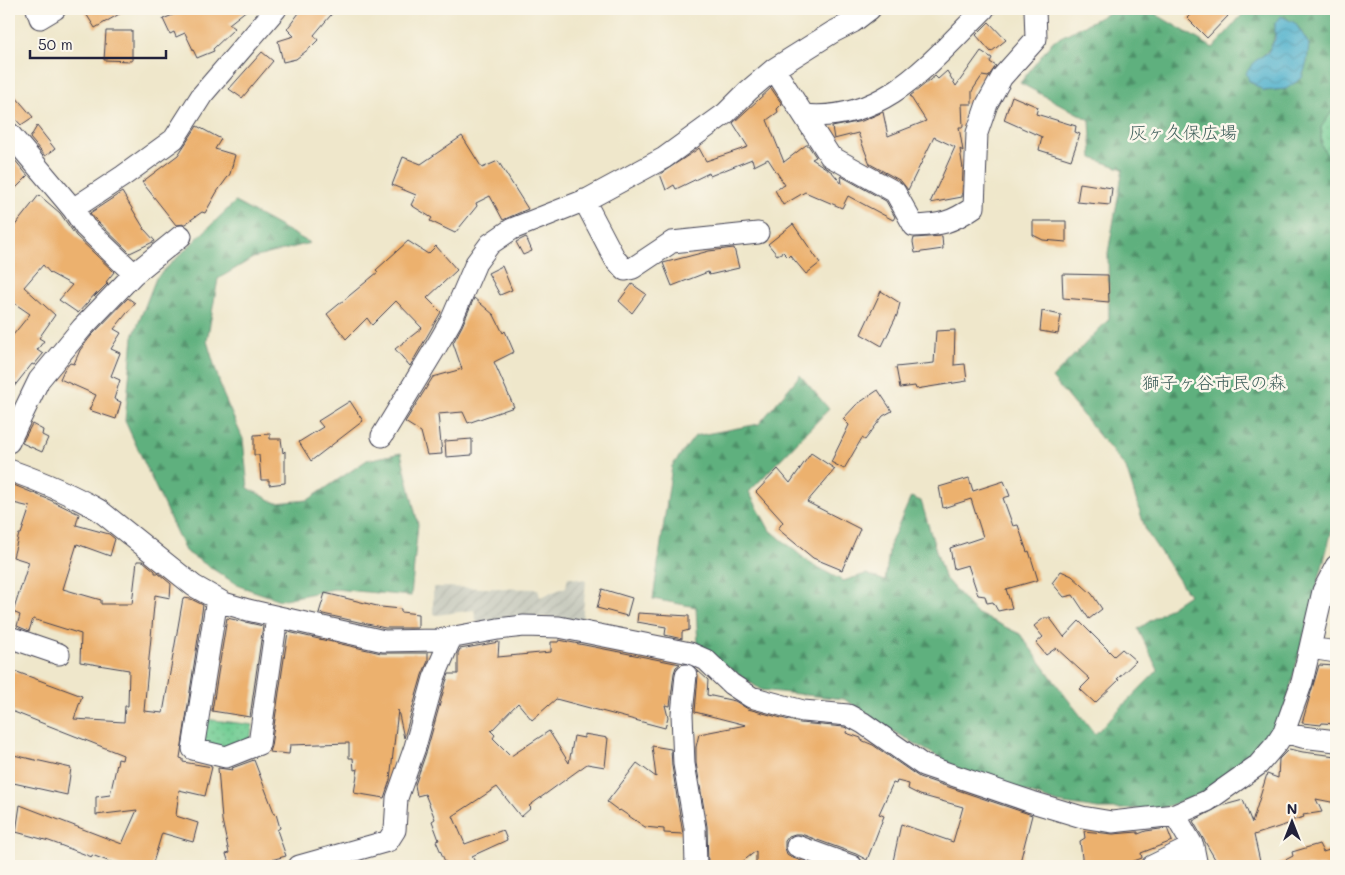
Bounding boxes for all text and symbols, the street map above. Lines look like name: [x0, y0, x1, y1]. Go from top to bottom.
scale bar: [30, 28, 166, 60]
text: 50 m: [38, 34, 73, 54]
park label: 灰ヶ久保広場: [1129, 120, 1237, 144]
park label: 獅子ヶ谷市民の森: [1142, 370, 1286, 394]
north arrow: [1268, 798, 1318, 848]
text: N: [1287, 799, 1297, 818]

